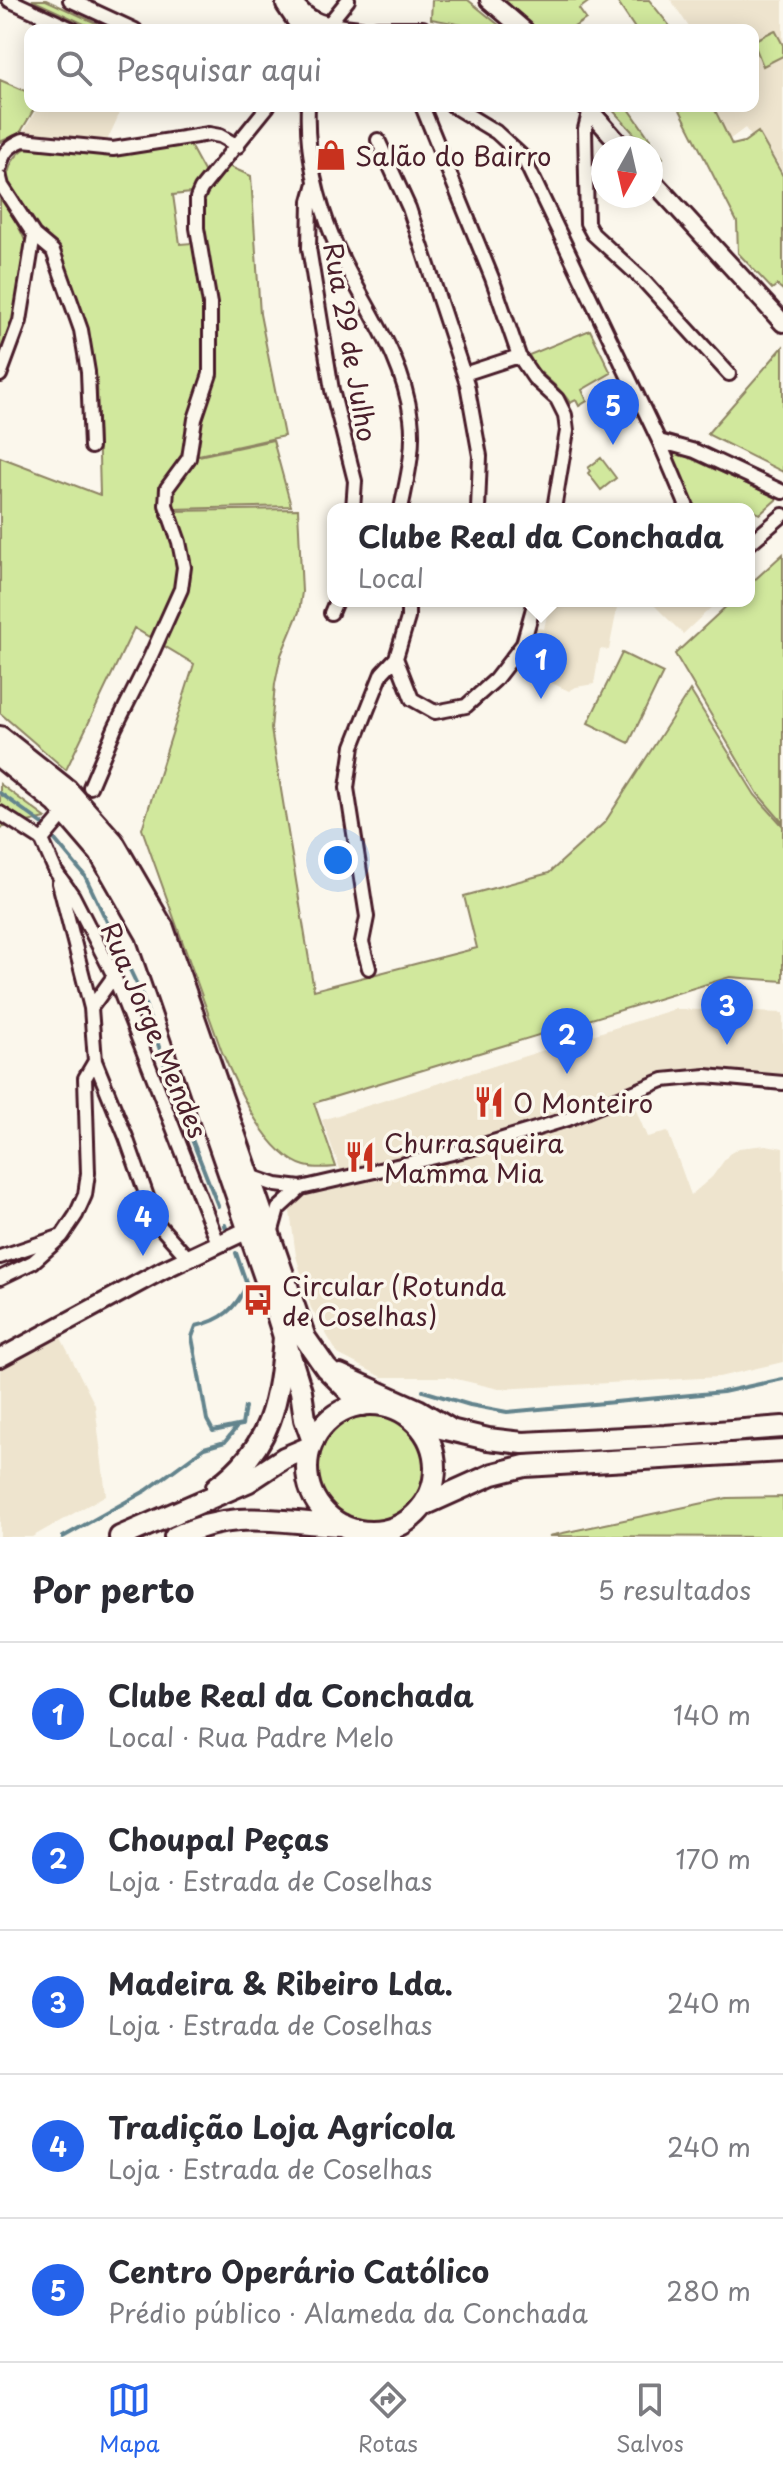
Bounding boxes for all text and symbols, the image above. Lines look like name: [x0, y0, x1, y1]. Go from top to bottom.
search box: [24, 24, 759, 112]
icon: search: [52, 46, 96, 90]
text: Pesquisar aqui: [116, 46, 322, 91]
place label: Salão do Bairro: [355, 136, 552, 175]
north arrow: [591, 136, 663, 208]
shop icon: Salão do Bairro: [314, 138, 348, 172]
street label: Rua 29 de Julho: [314, 239, 388, 445]
pin: 5: [587, 379, 639, 445]
popup: [327, 503, 755, 607]
text: Clube Real da Conchada: [358, 513, 724, 558]
text: Local: [358, 558, 424, 597]
pin: 1: [515, 633, 567, 699]
your location: [318, 840, 358, 880]
street label: Rua Jorge Mendes: [92, 916, 218, 1144]
pin: 3: [701, 979, 753, 1045]
pin: 2: [541, 1008, 593, 1074]
place label: O Monteiro: [513, 1083, 653, 1122]
restaurant icon: O Monteiro: [472, 1085, 506, 1119]
place label: Churrasqueira Mamma Mia: [384, 1123, 564, 1192]
restaurant icon: Churrasqueira Mamma Mia: [343, 1140, 377, 1174]
pin: 4: [117, 1190, 169, 1256]
place label: Circular (Rotunda de Coselhas): [282, 1266, 506, 1335]
bus stop icon: Circular (Rotunda de Coselhas): [241, 1283, 275, 1317]
text: Por perto: [32, 1563, 194, 1615]
text: 5 resultados: [598, 1570, 751, 1609]
text: Clube Real da Conchada: [108, 1672, 474, 1717]
text: 1: [52, 1695, 64, 1734]
text: 140 m: [673, 1695, 751, 1734]
text: Local · Rua Padre Melo: [108, 1717, 394, 1756]
text: Choupal Peças: [108, 1816, 329, 1861]
text: 2: [49, 1839, 67, 1878]
text: 170 m: [676, 1839, 751, 1878]
text: Loja · Estrada de Coselhas: [108, 1861, 432, 1900]
text: Madeira & Ribeiro Lda.: [108, 1960, 453, 2005]
text: 3: [49, 1983, 67, 2022]
text: 240 m: [667, 1983, 751, 2022]
text: Loja · Estrada de Coselhas: [108, 2005, 432, 2044]
text: Tradição Loja Agrícola: [108, 2104, 455, 2149]
text: 4: [49, 2127, 67, 2166]
text: 240 m: [667, 2127, 751, 2166]
text: Loja · Estrada de Coselhas: [108, 2149, 432, 2188]
text: Centro Operário Católico: [108, 2248, 489, 2293]
text: 5: [50, 2271, 66, 2310]
text: 280 m: [666, 2271, 751, 2310]
text: Prédio público · Alameda da Conchada: [108, 2293, 588, 2332]
tab: Mapa: [99, 2378, 160, 2459]
tab: Rotas: [358, 2378, 418, 2459]
tab: Salvos: [616, 2378, 684, 2459]

